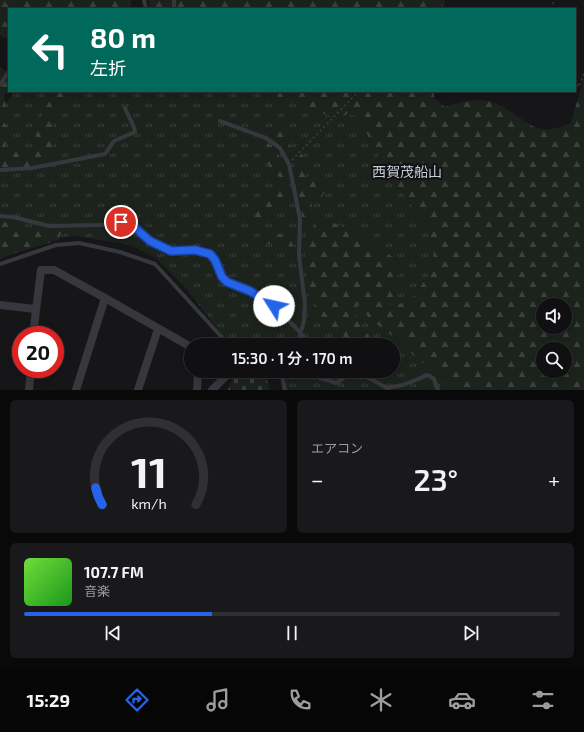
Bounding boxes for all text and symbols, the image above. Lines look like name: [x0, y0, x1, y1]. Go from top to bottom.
text: 80 m: [90, 20, 156, 54]
icon: left: [24, 24, 76, 76]
text: 左折: [90, 57, 126, 79]
district label: 西賀茂船山: [372, 163, 442, 180]
pin: [104, 205, 138, 239]
icon: arrive: [110, 211, 132, 233]
position arrow: [253, 285, 295, 327]
map controls: [536, 298, 572, 378]
button: sound: [536, 298, 572, 334]
speed limit sign: 20: [12, 326, 64, 378]
button: search: [536, 342, 572, 378]
text: 15:30 · 1 分 · 170 m: [232, 349, 352, 367]
text: エアコン: [311, 440, 363, 456]
text: 11: [131, 445, 166, 495]
text: 23°: [414, 461, 458, 497]
text: −: [311, 466, 324, 492]
text: +: [548, 466, 560, 492]
text: km/h: [131, 494, 166, 511]
text: 107.7 FM: [84, 563, 144, 581]
text: 音楽: [84, 583, 110, 599]
icon: previous: [102, 622, 124, 644]
icon: pause: [281, 622, 303, 644]
icon: next: [460, 622, 482, 644]
icon: directions: [123, 686, 151, 714]
icon: music: [204, 686, 232, 714]
icon: phone: [286, 686, 314, 714]
icon: climate: [367, 686, 395, 714]
icon: car: [448, 686, 476, 714]
icon: filters: [529, 686, 557, 714]
text: 15:29: [27, 689, 70, 711]

